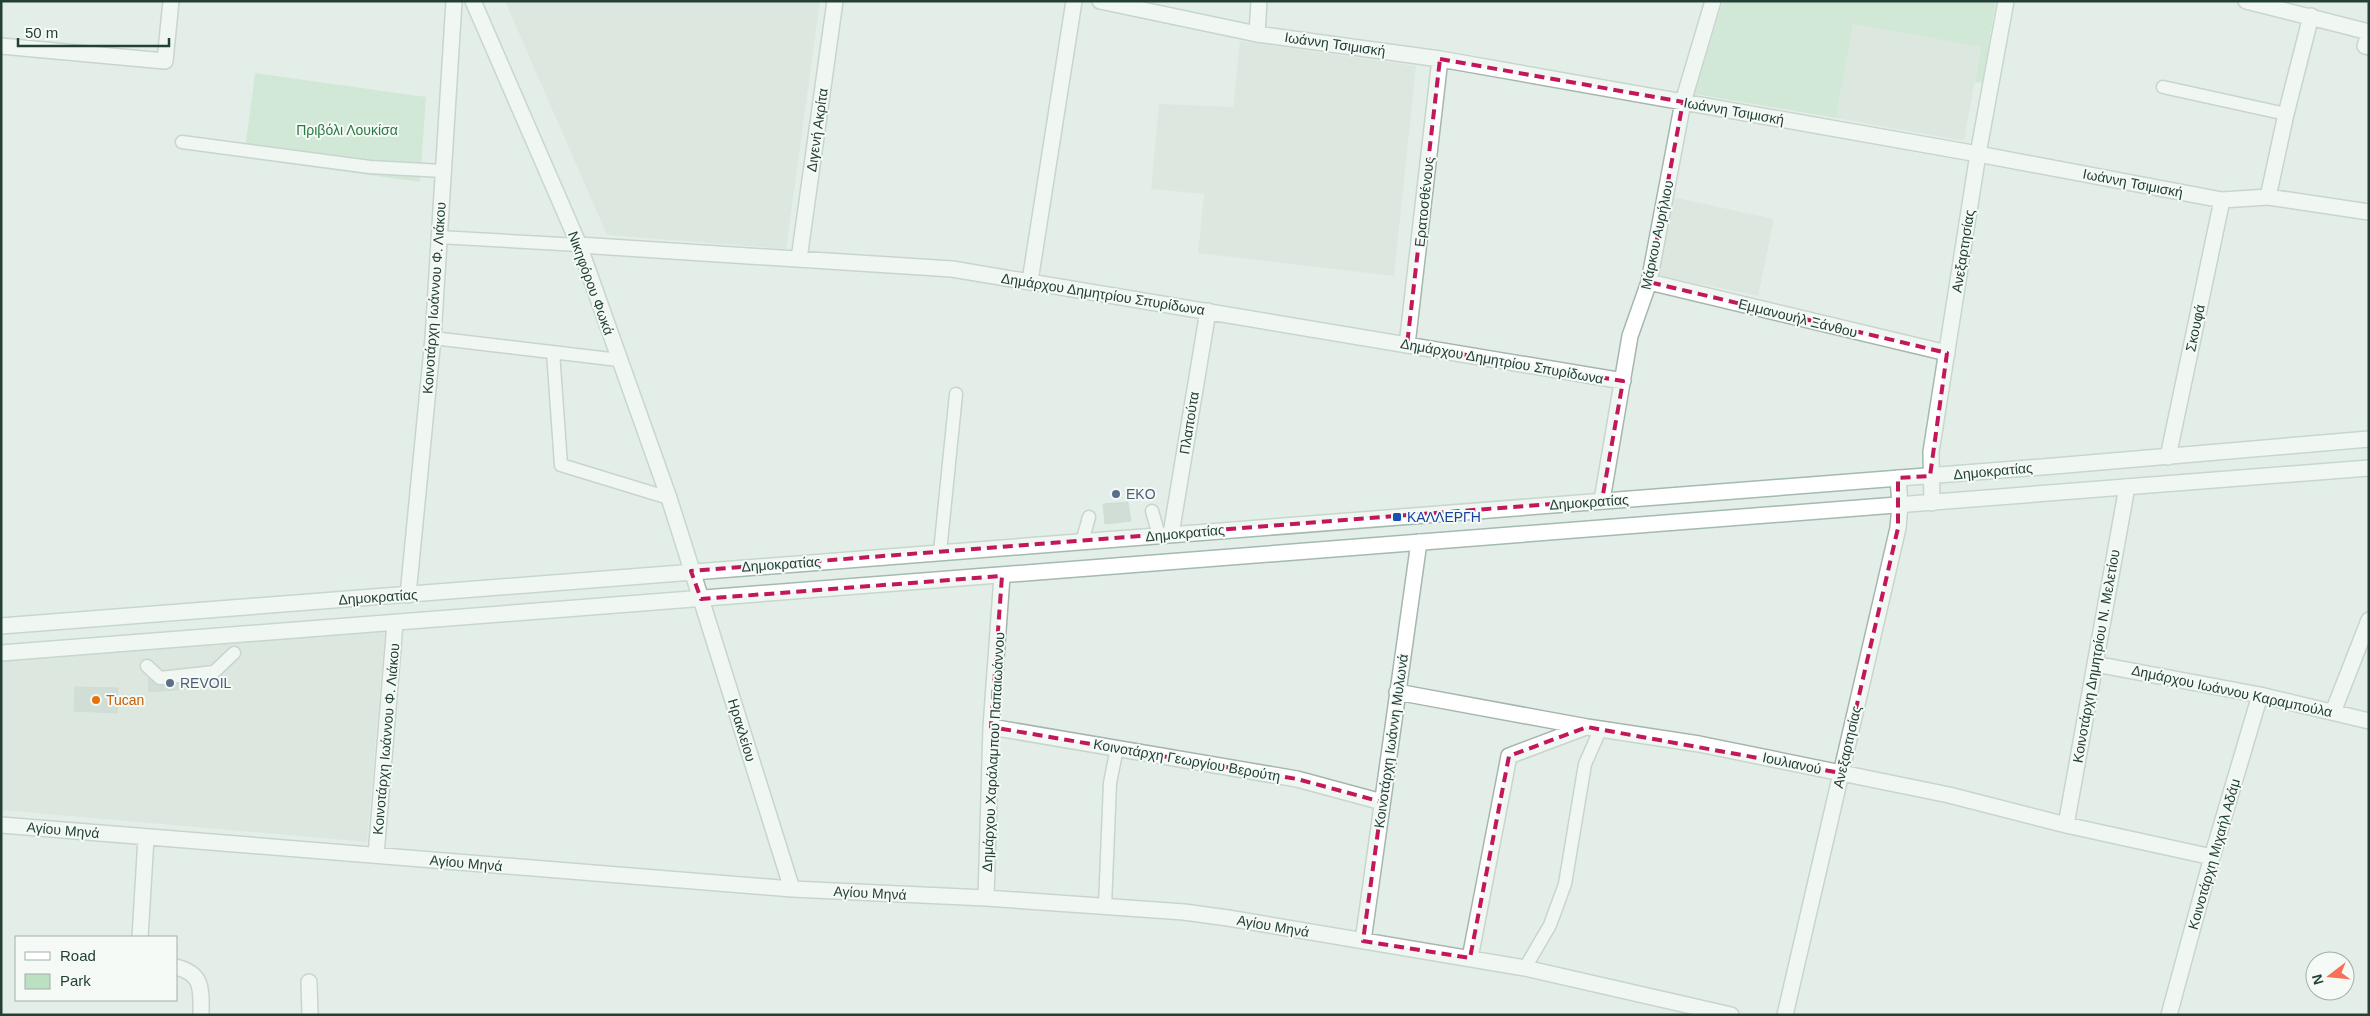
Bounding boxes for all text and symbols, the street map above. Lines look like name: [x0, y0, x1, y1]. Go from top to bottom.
scale bar: [18, 15, 169, 47]
text: 50 m: [25, 24, 58, 41]
street label: Ιωάννη Τσιμισκή: [1284, 29, 1386, 59]
street label: Διγενή Ακρίτα: [803, 87, 831, 173]
street label: Ιωάννη Τσιμισκή: [1683, 94, 1785, 128]
park label: Πριβόλι Λουκίσα: [296, 122, 398, 138]
street label: Ερατοσθένους: [1411, 156, 1437, 248]
street label: Ιωάννη Τσιμισκή: [2082, 165, 2184, 201]
street label: Μάρκου Αυρήλιου: [1638, 179, 1676, 291]
street label: Κοινοτάρχη Ιωάννου Φ. Λιάκου: [419, 202, 449, 394]
street label: Ανεξαρτησίας: [1949, 208, 1978, 294]
street label: Νικηφόρου Φωκά: [565, 229, 617, 337]
street label: Δημάρχου Δημητρίου Σπυρίδωνα: [1000, 270, 1206, 318]
street label: Εμμανουήλ Ξάνθου: [1737, 295, 1859, 341]
street label: Σκουφά: [2182, 303, 2208, 353]
street label: Δημάρχου Δημητρίου Σπυρίδωνα: [1399, 335, 1605, 387]
street label: Πλαπούτα: [1176, 390, 1202, 456]
street label: Δημοκρατίας: [1953, 460, 2034, 482]
place label: EKO: [1126, 486, 1156, 502]
marker: EKO: [1110, 488, 1122, 500]
street label: Δημοκρατίας: [1549, 491, 1629, 513]
place label: ΚΑΛΛΕΡΓΗ: [1407, 509, 1481, 525]
marker: ΚΑΛΛΕΡΓΗ: [1391, 511, 1403, 523]
street label: Δημοκρατίας: [1145, 522, 1226, 544]
street label: Κοινοτάρχη Δημητρίου Ν. Μελετίου: [2069, 548, 2123, 764]
street label: Δημοκρατίας: [741, 553, 821, 575]
street label: Δημοκρατίας: [338, 586, 418, 608]
street label: Δημάρχου Χαράλαμπου Παπαιωάννου: [979, 632, 1007, 872]
street label: Κοινοτάρχη Ιωάννου Φ. Λιάκου: [370, 643, 402, 835]
street label: Κοινοτάρχη Ιωάννη Μυλωνά: [1371, 653, 1411, 829]
street label: Δημάρχου Ιωάννου Καραμπούλα: [2130, 662, 2334, 720]
place label: REVOIL: [180, 675, 232, 691]
marker: REVOIL: [164, 677, 176, 689]
place label: Tucan: [106, 692, 144, 708]
marker: Tucan: [90, 694, 102, 706]
street label: Ηρακλείου: [725, 697, 759, 763]
street label: Ανεξαρτησίας: [1830, 704, 1864, 790]
street label: Κοινοτάρχη Γεωργίου Βερούτη: [1092, 736, 1282, 784]
street label: Ιουλιανού: [1761, 749, 1823, 777]
street label: Κοινοτάρχη Μιχαήλ Αδάμ: [2185, 777, 2243, 931]
street label: Αγίου Μηνά: [26, 819, 100, 841]
street label: Αγίου Μηνά: [429, 852, 503, 874]
street label: Αγίου Μηνά: [833, 883, 907, 903]
street label: Αγίου Μηνά: [1236, 912, 1310, 940]
legend: [15, 936, 178, 1001]
text: Road: [60, 947, 96, 964]
north arrow: [2305, 951, 2355, 1001]
text: Park: [60, 972, 91, 989]
text: N: [2308, 973, 2327, 987]

